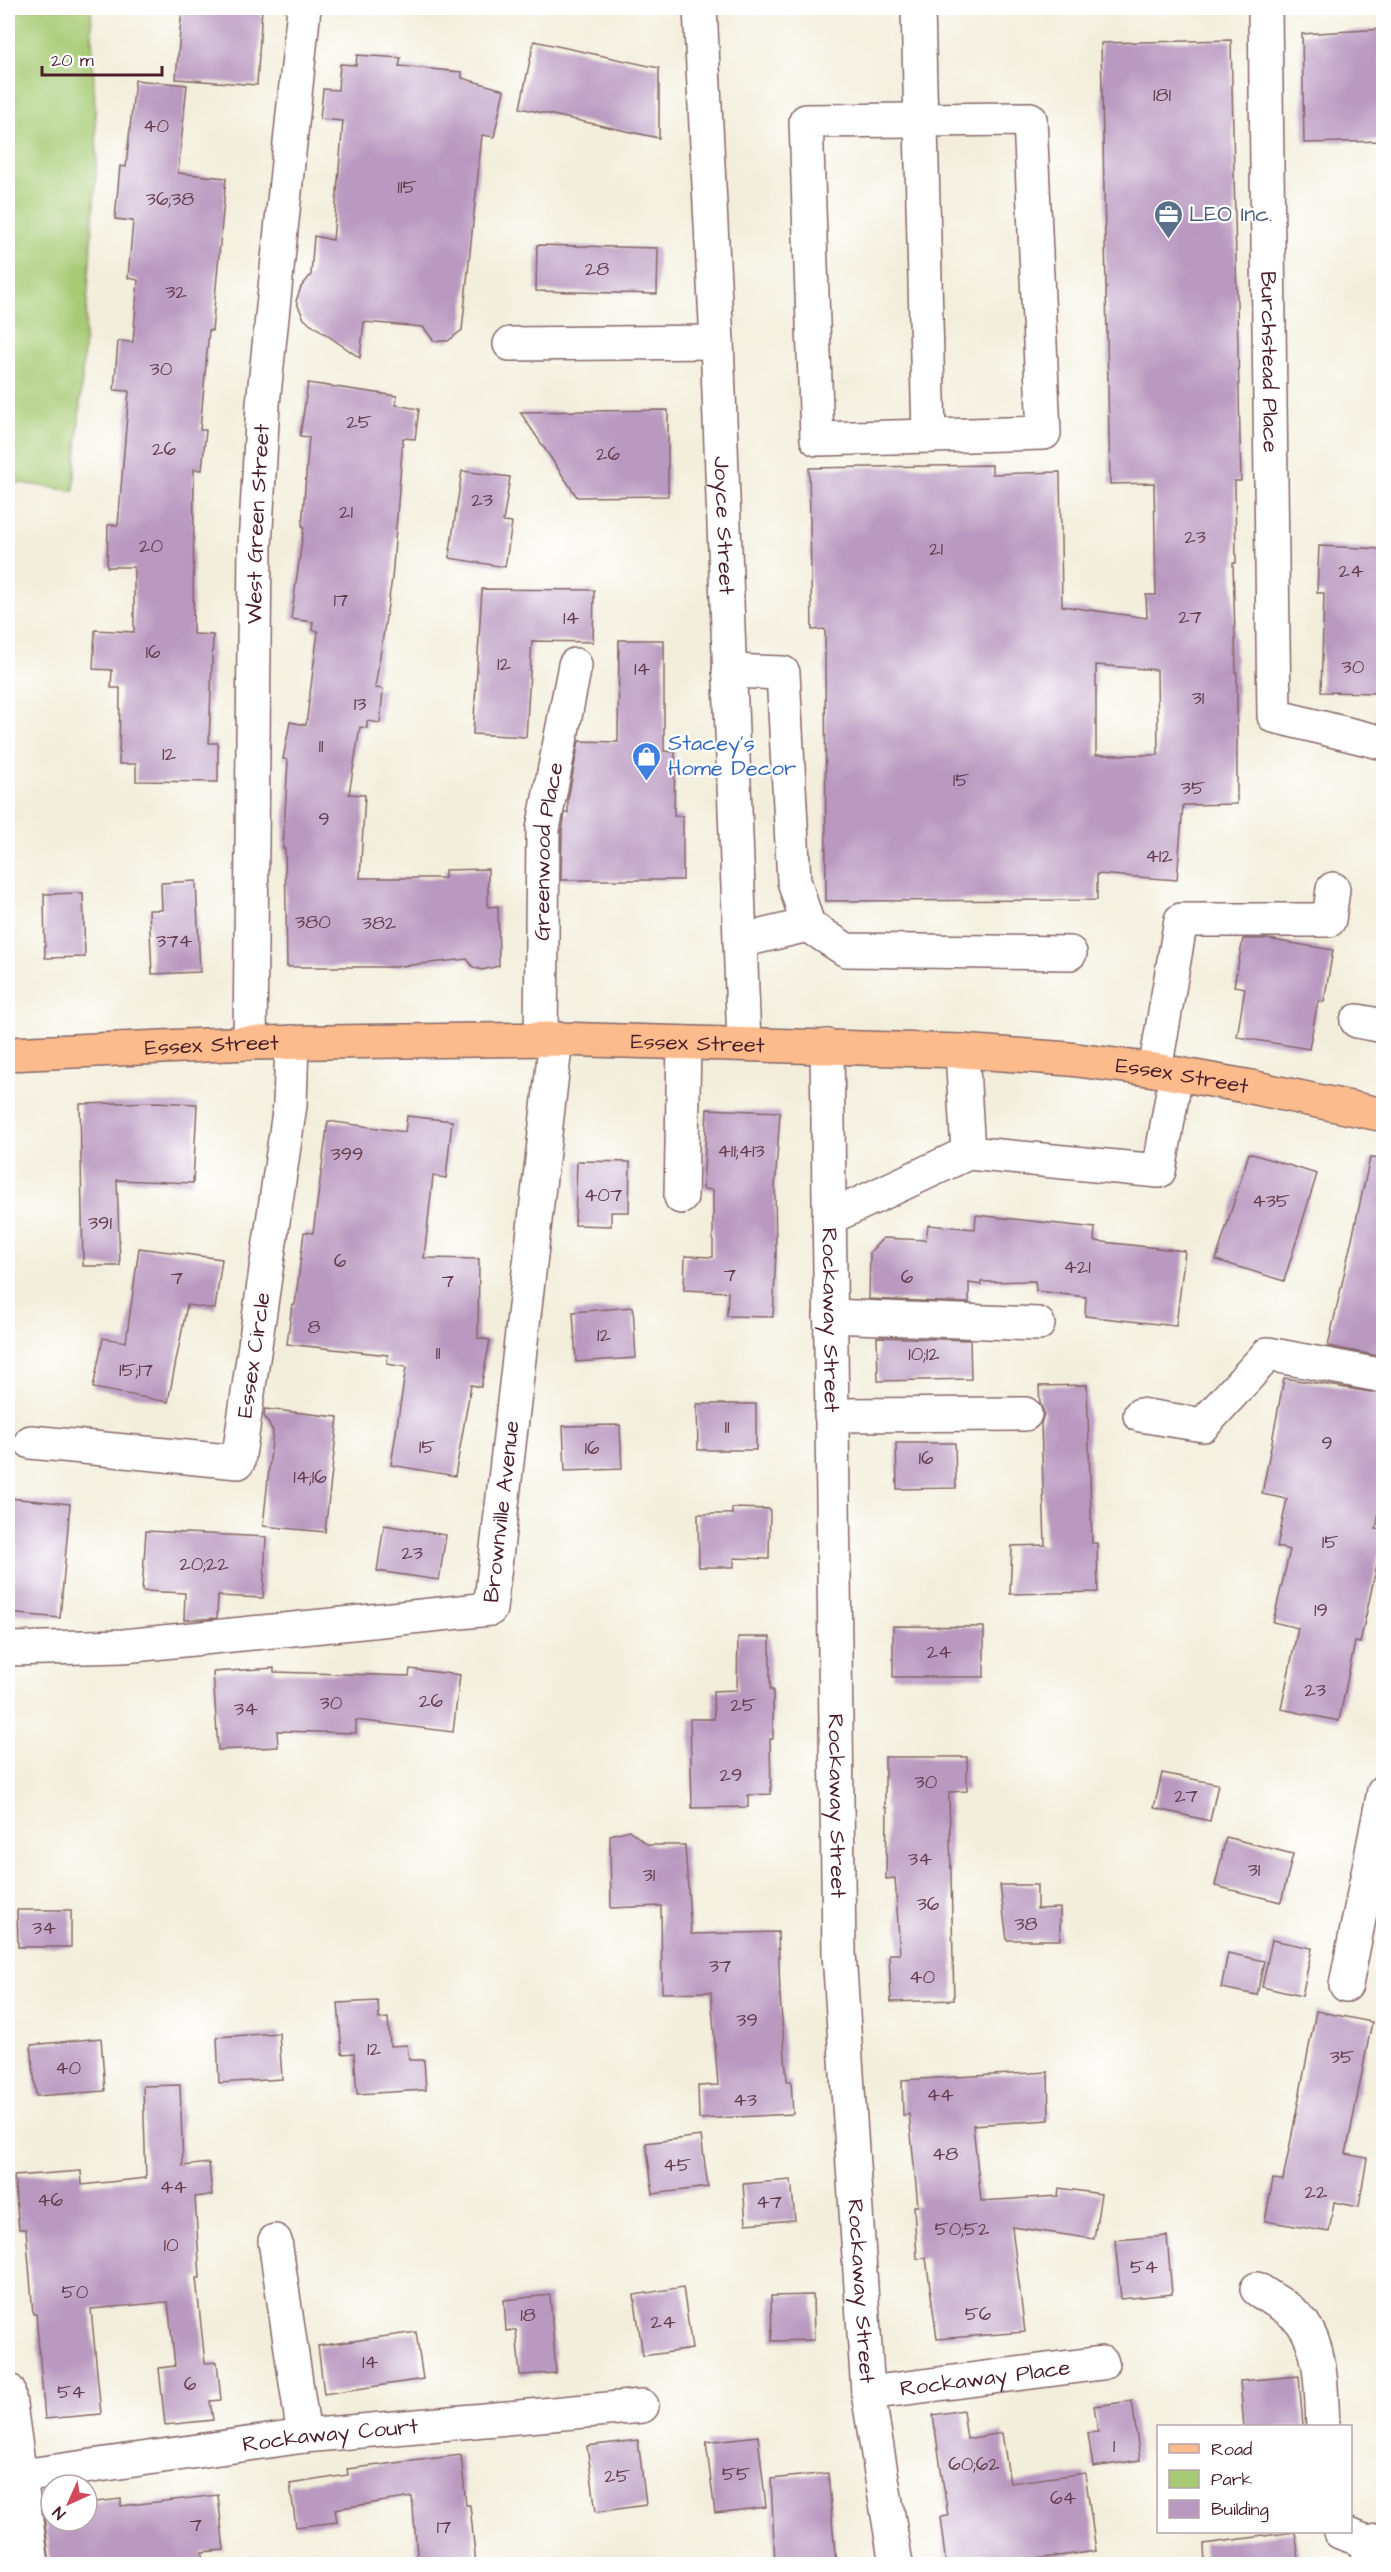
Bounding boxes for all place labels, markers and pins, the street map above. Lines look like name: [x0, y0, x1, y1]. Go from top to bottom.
office icon: LEO Inc.: [1152, 198, 1184, 240]
place label: LEO Inc.: [1189, 199, 1272, 230]
place label: Stacey's Home Decor: [668, 728, 796, 784]
shop icon: Stacey's Home Decor: [631, 740, 663, 782]

